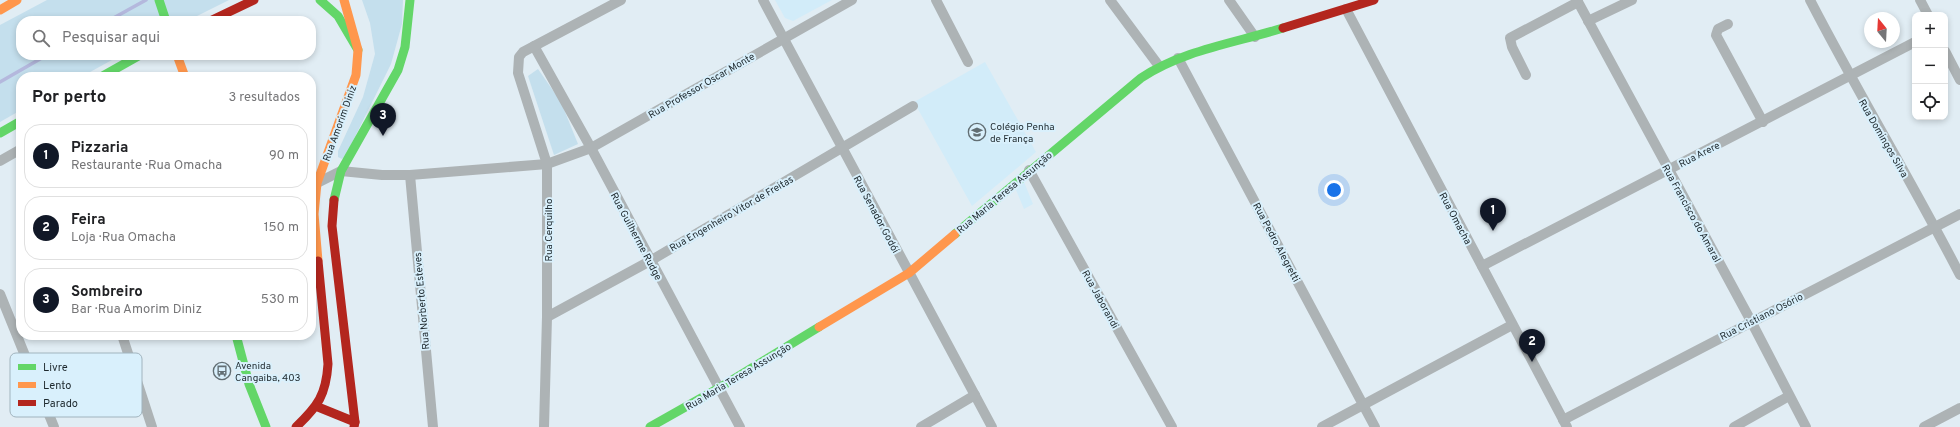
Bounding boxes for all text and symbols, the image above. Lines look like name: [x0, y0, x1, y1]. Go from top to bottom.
north arrow: [1864, 12, 1900, 48]
map controls: [1912, 12, 1948, 120]
button: +: [1912, 12, 1948, 48]
search box: [16, 16, 316, 60]
icon: search: [30, 27, 52, 49]
text: Pesquisar aqui: [62, 29, 160, 48]
button: −: [1912, 48, 1948, 84]
street label: Rua Professor Oscar Monte: [646, 50, 757, 122]
street label: Rua Amorim Diniz: [321, 84, 360, 163]
button: locate: [1912, 84, 1948, 120]
text: Por perto: [32, 87, 106, 109]
text: 3 resultados: [228, 90, 300, 106]
street label: Rua Domingos Silva: [1855, 97, 1910, 180]
pin: 3: [370, 103, 396, 136]
place label: Colégio Penha de França: [990, 121, 1055, 146]
school or university icon: Colégio Penha de França: [967, 122, 987, 142]
text: Pizzaria: [71, 139, 128, 158]
street label: Rua Arere: [1677, 139, 1722, 171]
text: 1: [43, 148, 49, 164]
text: 90 m: [269, 148, 299, 164]
street label: Rua Maria Teresa Assunção: [954, 149, 1056, 237]
text: Restaurante · Rua Omacha: [71, 158, 222, 174]
street label: Rua Francisco do Amaral: [1658, 162, 1723, 265]
street label: Rua Engenheiro Vitor de Freitas: [667, 173, 796, 255]
street label: Rua Senador Godói: [850, 174, 902, 256]
your location: [1324, 180, 1344, 200]
street label: Rua Omacha: [1436, 190, 1474, 247]
street label: Rua Guilherme Rudge: [607, 191, 664, 283]
street label: Rua Cerquilho: [543, 198, 556, 262]
pin: 1: [1480, 198, 1506, 231]
street label: Rua Pedro Alegretti: [1249, 201, 1302, 285]
text: Feira: [71, 211, 106, 230]
text: 2: [42, 220, 50, 236]
text: 150 m: [264, 220, 299, 236]
text: Loja · Rua Omacha: [71, 230, 176, 246]
street label: Rua Norberto Esteves: [412, 251, 433, 350]
street label: Rua Jaborandi: [1078, 268, 1121, 331]
text: Sombreiro: [71, 283, 143, 302]
street label: Rua Cristiano Osório: [1718, 291, 1806, 344]
text: 3: [42, 292, 50, 308]
text: 530 m: [261, 292, 299, 308]
text: Bar · Rua Amorim Diniz: [71, 302, 202, 318]
pin: 2: [1519, 329, 1545, 362]
street label: Rua Maria Teresa Assunção: [684, 340, 794, 414]
legend: [10, 353, 142, 417]
place label: Avenida Cangaiba, 403: [235, 360, 301, 385]
text: Livre: [43, 361, 68, 375]
bus stop icon: Avenida Cangaiba, 403: [212, 361, 232, 381]
text: Lento: [43, 379, 71, 393]
text: Parado: [43, 397, 78, 411]

